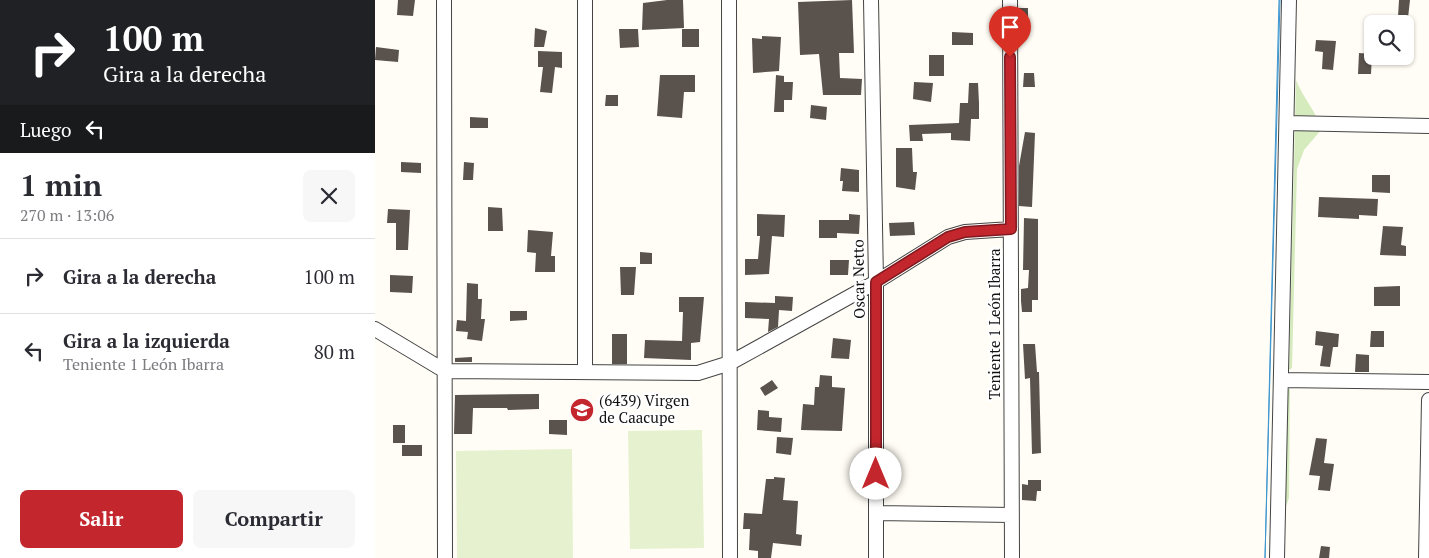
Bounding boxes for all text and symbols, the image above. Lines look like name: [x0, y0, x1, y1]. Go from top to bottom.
pin: [989, 6, 1031, 57]
icon: arrive: [996, 13, 1024, 41]
text: 100 m: [103, 15, 204, 61]
map controls: [1364, 15, 1414, 65]
button: search: [1364, 15, 1414, 65]
icon: right: [20, 20, 85, 85]
text: Gira a la derecha: [103, 59, 266, 88]
icon: left: [81, 115, 109, 143]
text: Luego: [20, 117, 71, 142]
text: 1 min: [20, 165, 102, 205]
button: close: [303, 170, 355, 222]
text: 270 m · 13:06: [20, 204, 114, 226]
street label: Oscar Netto: [847, 239, 869, 319]
street label: Teniente 1 León Ibarra: [984, 248, 1004, 399]
icon: right: [20, 262, 48, 290]
text: Gira a la derecha: [63, 264, 216, 289]
text: 100 m: [304, 264, 355, 289]
text: Gira a la izquierda: [63, 328, 230, 353]
icon: left: [20, 337, 48, 365]
text: 80 m: [314, 339, 355, 364]
text: Teniente 1 León Ibarra: [63, 353, 224, 375]
place label: (6439) Virgen de Caacupe: [599, 390, 689, 427]
school or university icon: (6439) Virgen de Caacupe: [569, 397, 595, 423]
position arrow: [849, 447, 901, 499]
button: Salir: [20, 490, 183, 548]
button: Compartir: [193, 490, 355, 548]

